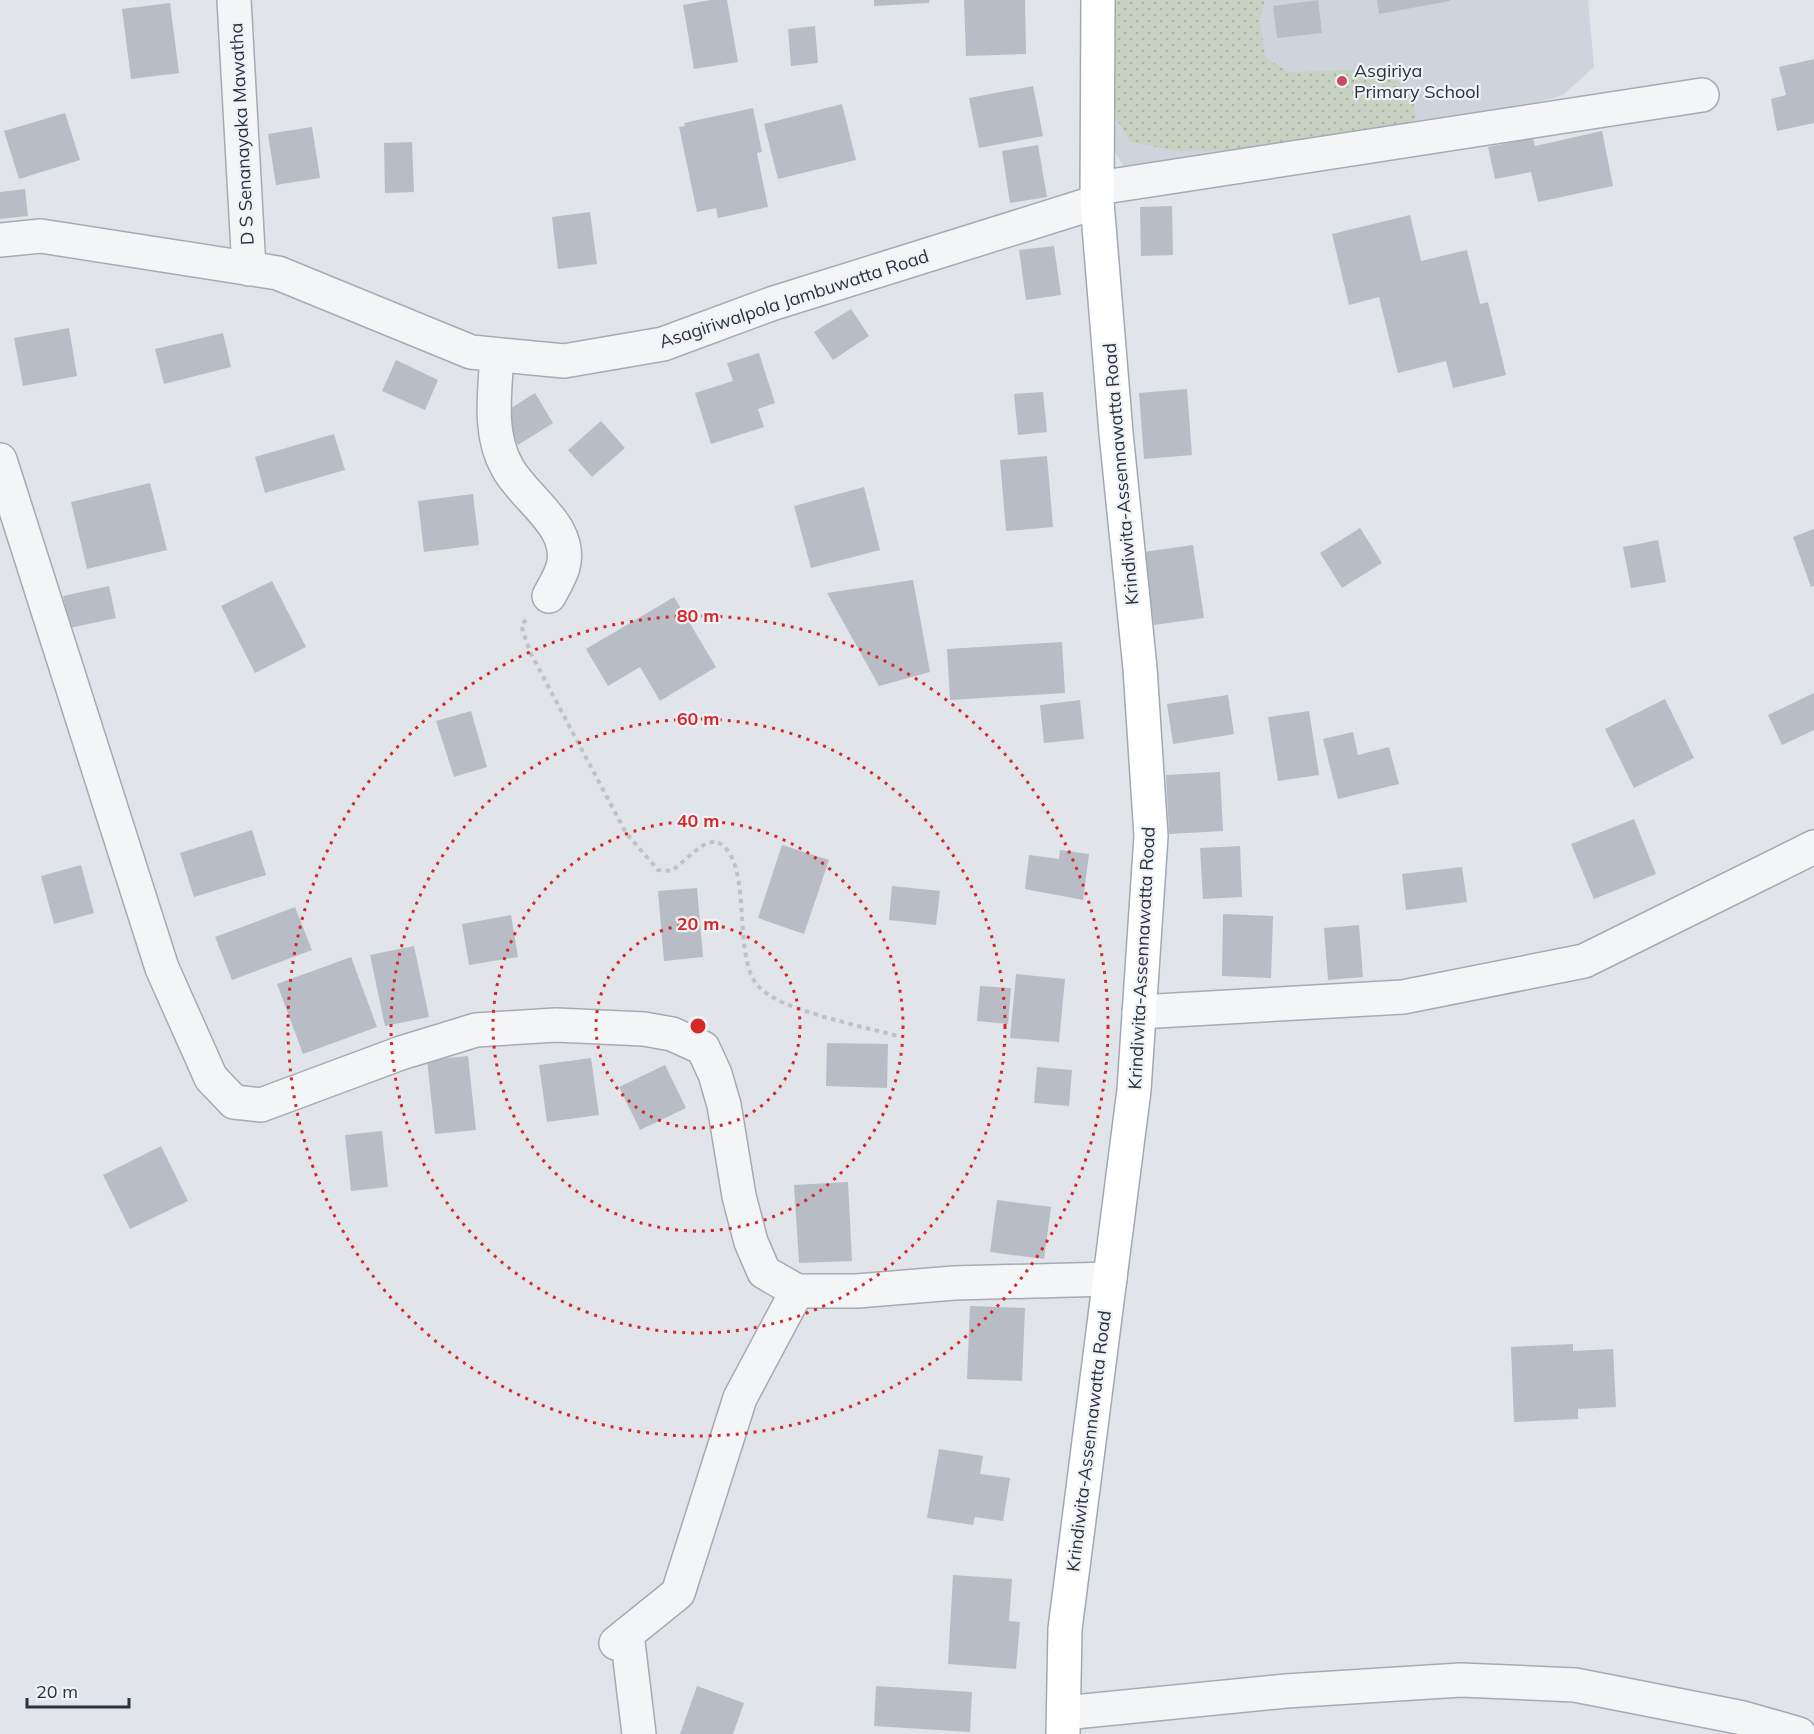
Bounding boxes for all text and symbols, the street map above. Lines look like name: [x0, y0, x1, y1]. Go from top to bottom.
street label: D S Senanayaka Mawatha: [224, 22, 259, 246]
place label: Asgiriya Primary School: [1354, 59, 1480, 103]
marker: Asgiriya Primary School: [1335, 74, 1349, 88]
street label: Asagiriwalpola Jambuwatta Road: [656, 244, 932, 353]
street label: Krindiwita-Assennawatta Road: [1098, 342, 1143, 606]
text: 80 m: [677, 604, 719, 627]
text: 60 m: [677, 707, 719, 730]
text: 40 m: [677, 809, 719, 832]
street label: Krindiwita-Assennawatta Road: [1123, 826, 1160, 1090]
text: 20 m: [677, 912, 719, 935]
centre of rings: [688, 1016, 708, 1036]
street label: Krindiwita-Assennawatta Road: [1061, 1309, 1116, 1573]
scale bar: [27, 1671, 129, 1709]
text: 20 m: [36, 1680, 78, 1703]

